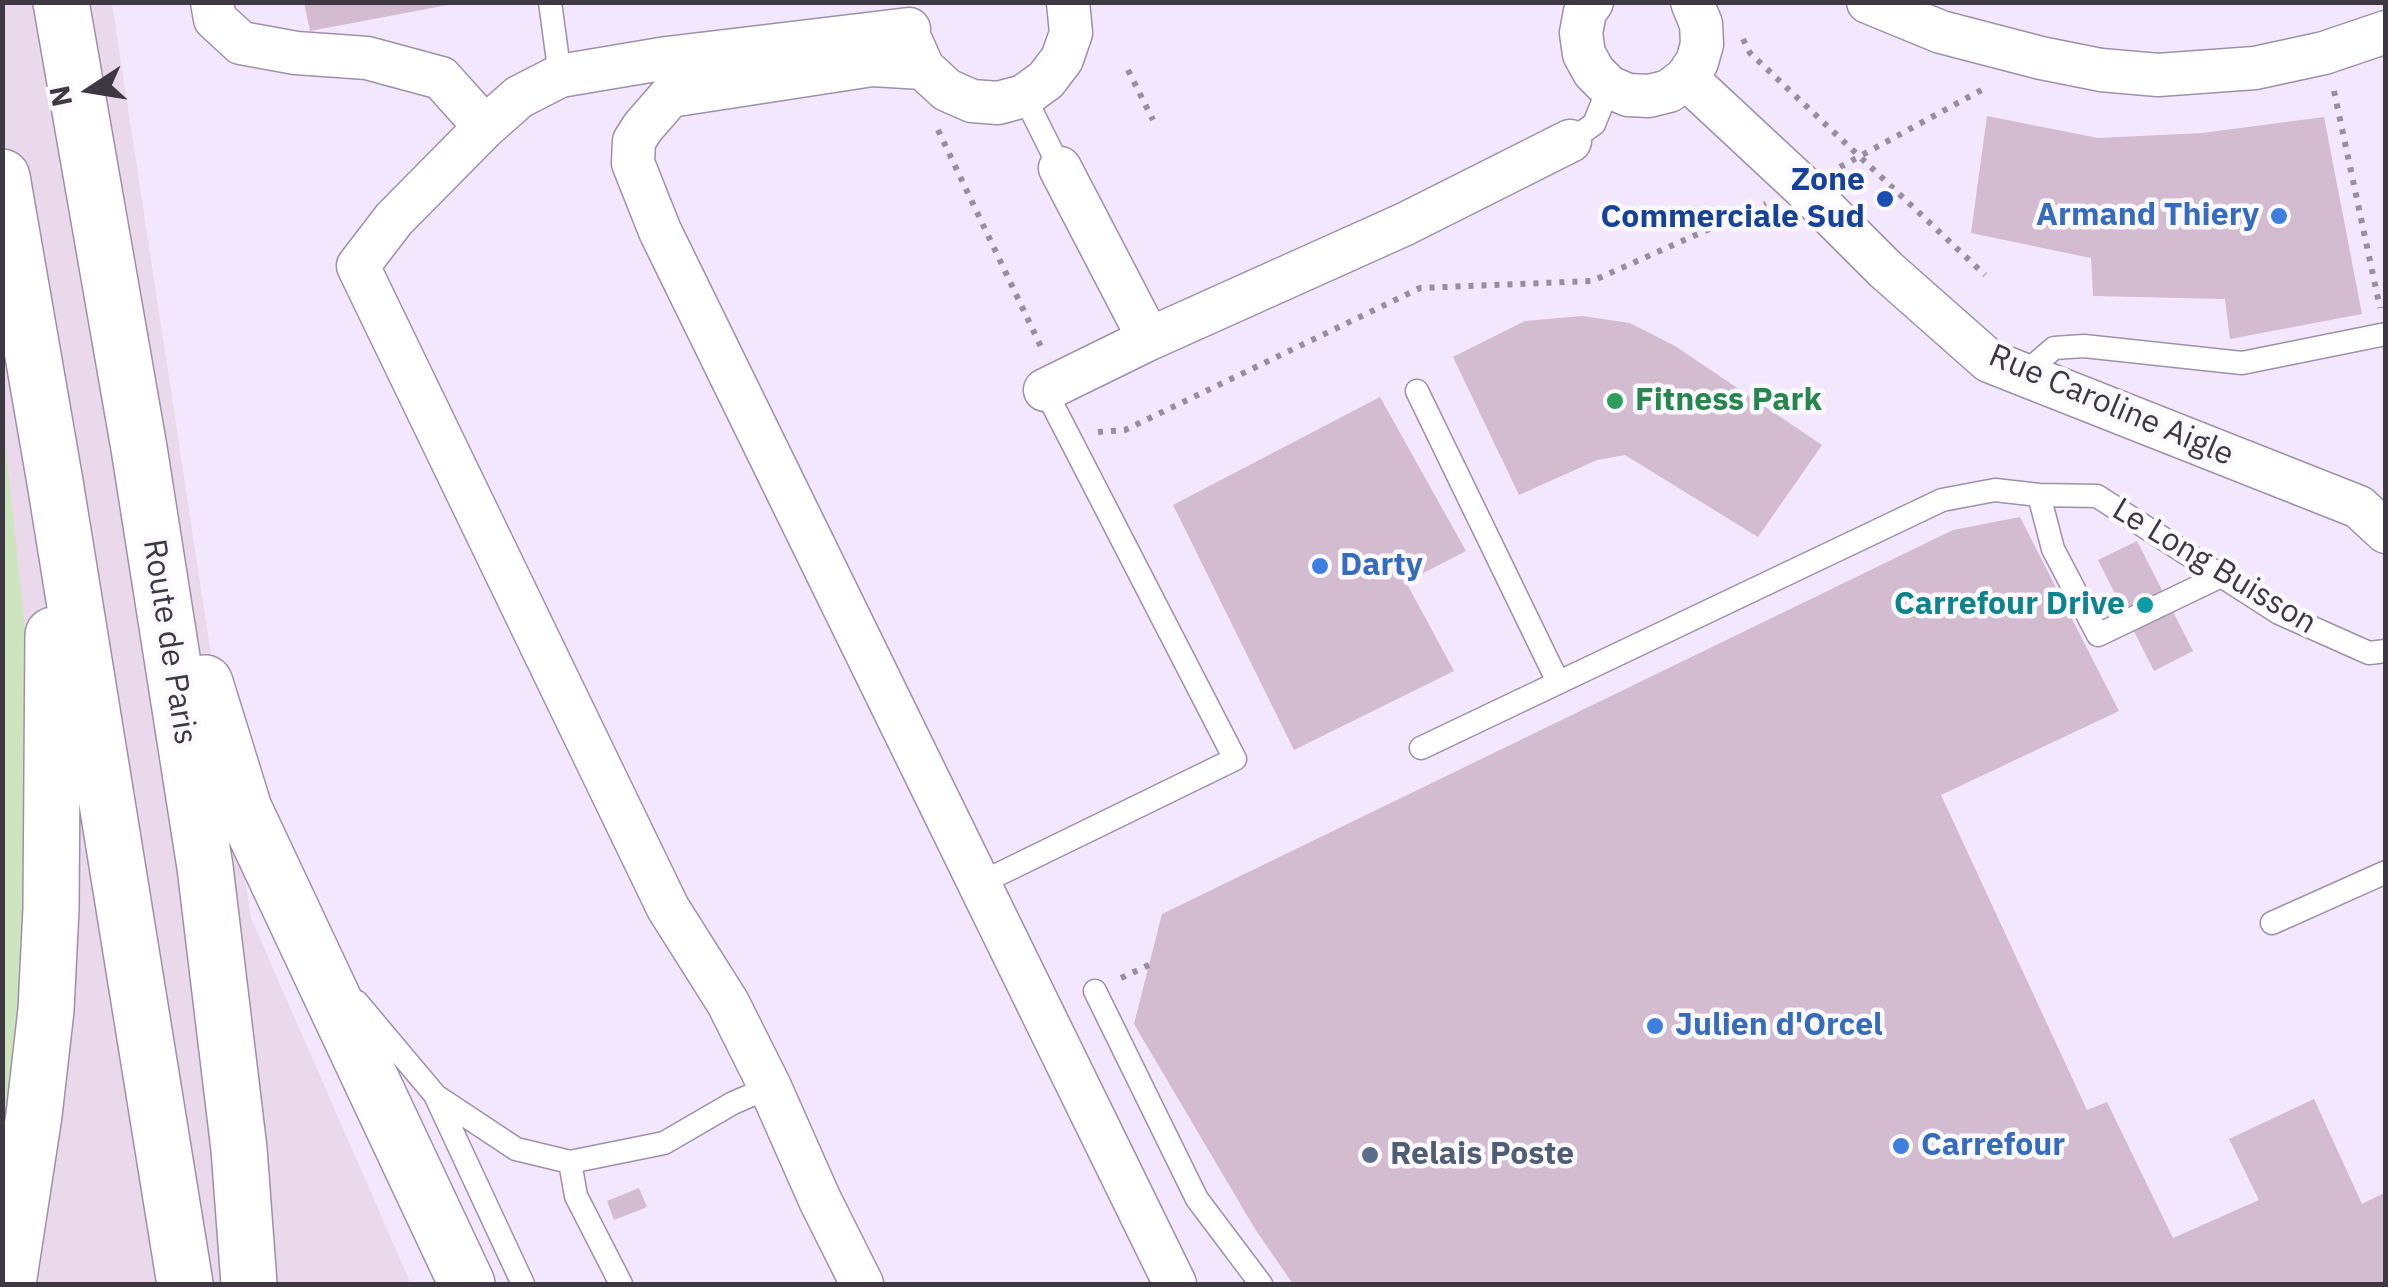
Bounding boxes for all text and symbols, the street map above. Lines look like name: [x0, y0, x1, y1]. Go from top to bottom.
north arrow: [40, 40, 140, 140]
text: N: [40, 83, 80, 110]
place label: Zone Commerciale Sud: [1601, 162, 1865, 237]
marker: Zone Commerciale Sud: [1874, 188, 1896, 210]
place label: Armand Thiery: [2036, 197, 2259, 235]
marker: Armand Thiery: [2268, 205, 2290, 227]
street label: Rue Caroline Aigle: [1983, 337, 2239, 475]
place label: Fitness Park: [1635, 382, 1822, 420]
marker: Fitness Park: [1604, 390, 1626, 412]
street label: Le Long Buisson: [2105, 491, 2323, 643]
street label: Route de Paris: [134, 537, 204, 747]
place label: Darty: [1340, 547, 1423, 585]
marker: Darty: [1309, 555, 1331, 577]
place label: Carrefour Drive: [1894, 586, 2125, 624]
marker: Carrefour Drive: [2134, 594, 2156, 616]
place label: Julien d'Orcel: [1675, 1007, 1883, 1045]
marker: Julien d'Orcel: [1644, 1015, 1666, 1037]
place label: Carrefour: [1921, 1127, 2065, 1165]
marker: Carrefour: [1890, 1135, 1912, 1157]
place label: Relais Poste: [1390, 1136, 1574, 1174]
marker: Relais Poste: [1359, 1144, 1381, 1166]

